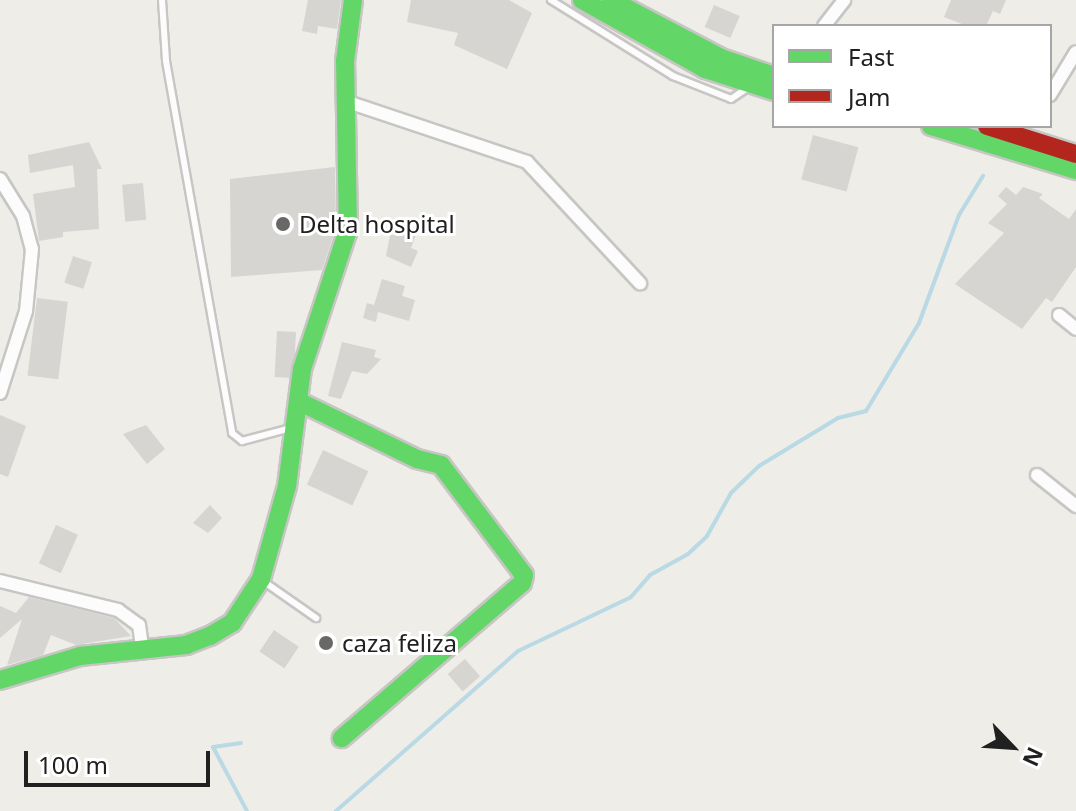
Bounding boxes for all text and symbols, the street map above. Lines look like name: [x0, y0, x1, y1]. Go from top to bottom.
legend: [772, 24, 1052, 128]
text: Fast: [848, 40, 894, 73]
text: Jam: [848, 80, 890, 113]
place label: Delta hospital: [299, 210, 455, 238]
marker: Delta hospital: [274, 215, 292, 233]
place label: caza feliza: [342, 629, 457, 657]
marker: caza feliza: [317, 634, 335, 652]
north arrow: [972, 707, 1052, 787]
scale bar: [28, 735, 214, 785]
text: N: [1016, 743, 1051, 772]
text: 100 m: [38, 748, 108, 781]

